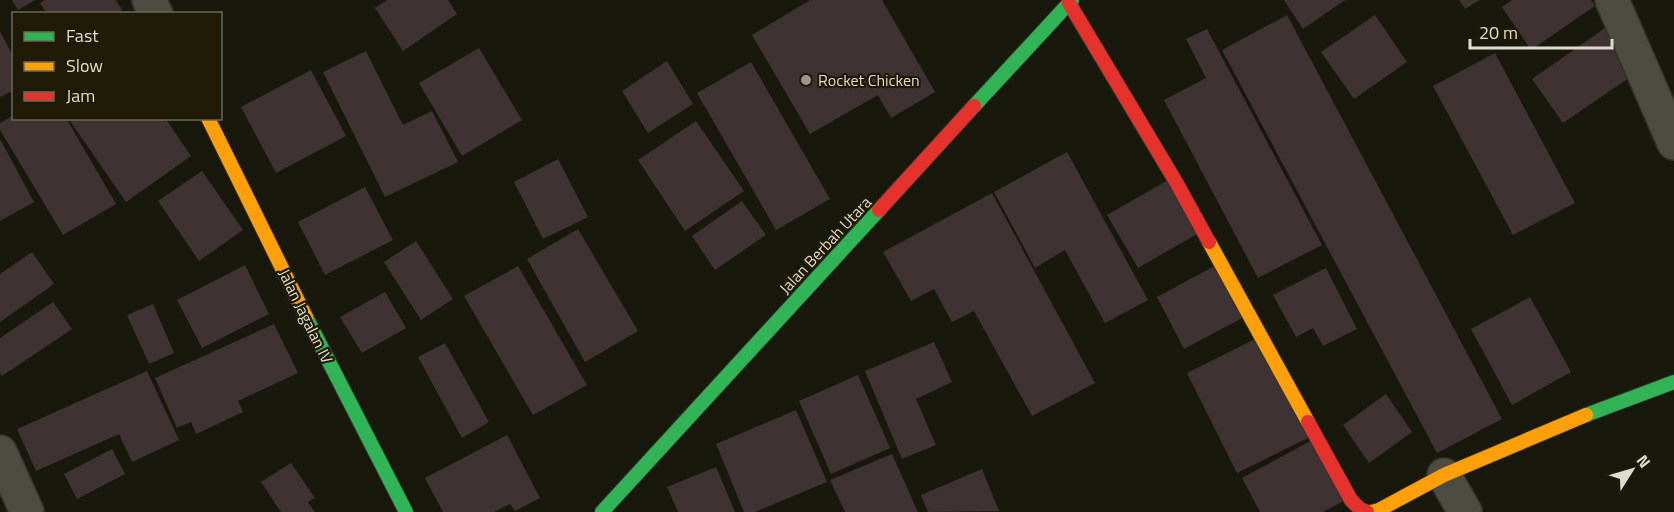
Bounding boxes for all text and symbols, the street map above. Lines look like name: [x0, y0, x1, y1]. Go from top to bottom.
legend: [12, 12, 222, 120]
scale bar: [1470, 12, 1612, 50]
text: 20 m: [1479, 19, 1518, 46]
text: Fast: [66, 22, 99, 49]
text: Slow: [66, 52, 103, 79]
place label: Rocket Chicken: [818, 68, 920, 92]
marker: Rocket Chicken: [799, 73, 813, 87]
text: Jam: [66, 82, 95, 109]
street label: Jalan Berbah Utara: [773, 191, 877, 299]
street label: Jalan Jagalan IV: [273, 265, 339, 367]
north arrow: [1602, 440, 1662, 500]
text: N: [1631, 449, 1657, 473]

